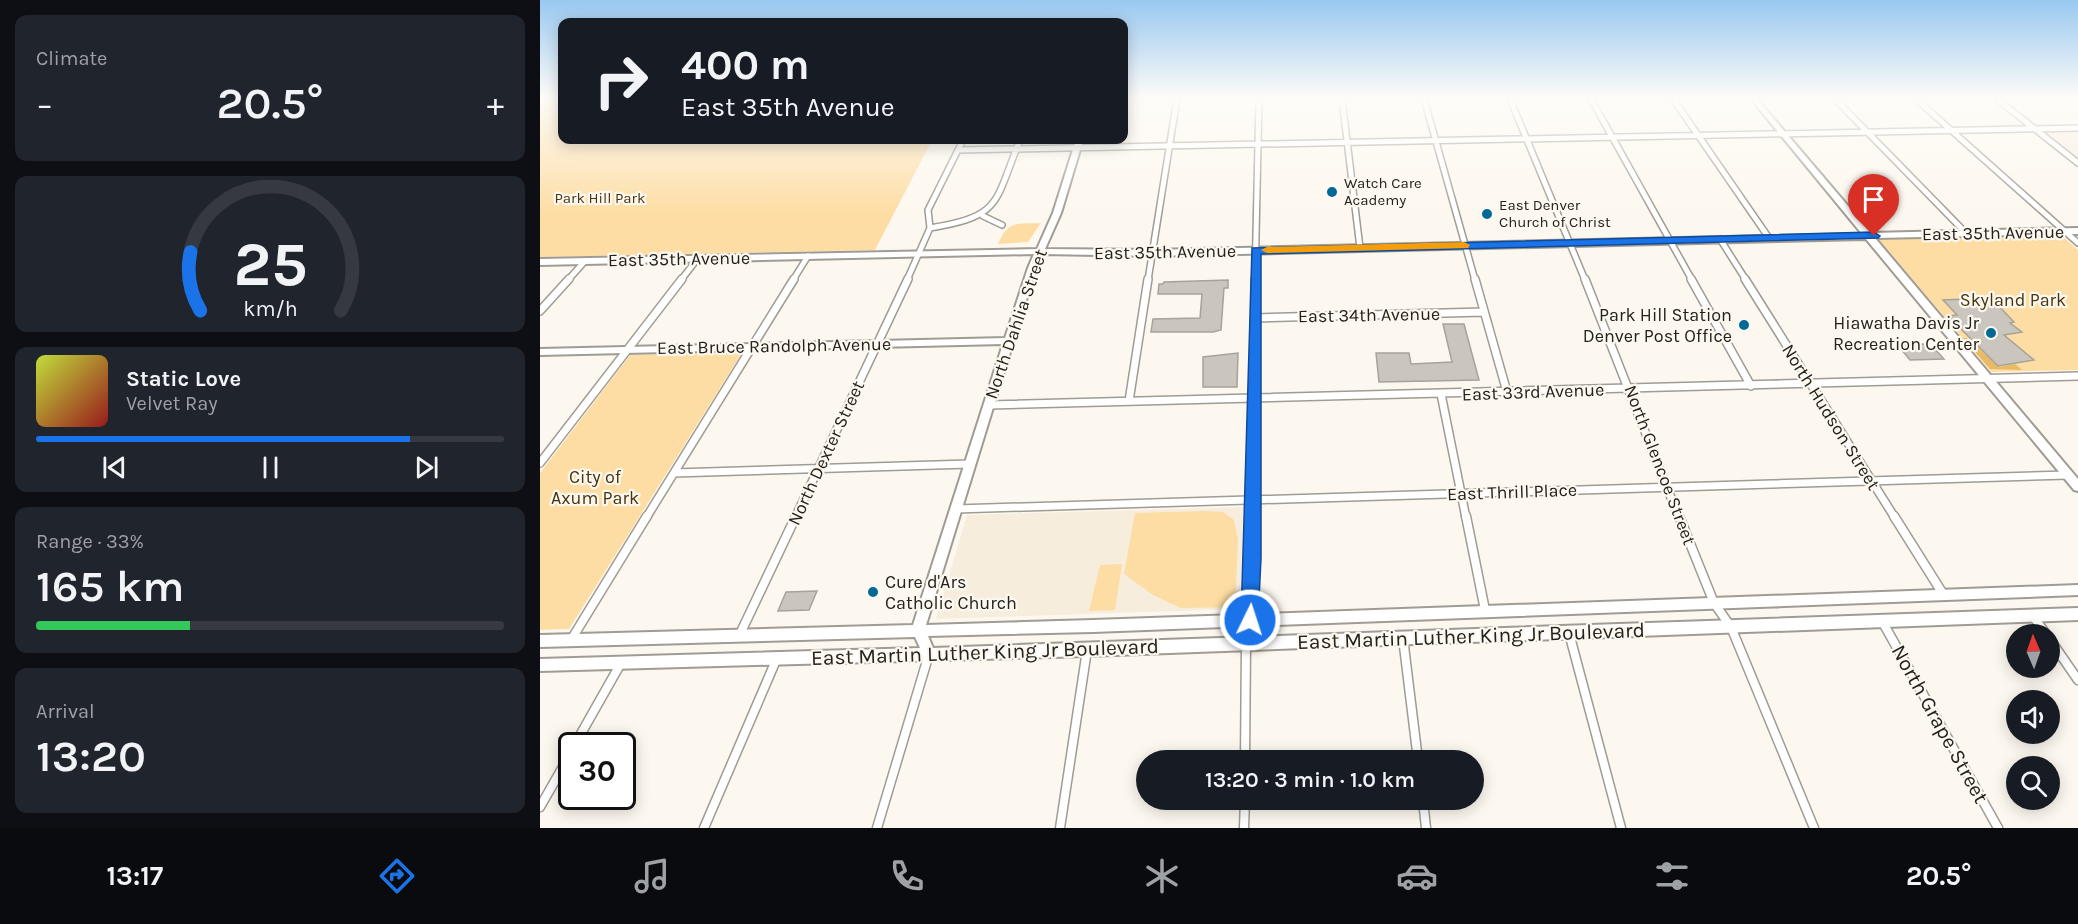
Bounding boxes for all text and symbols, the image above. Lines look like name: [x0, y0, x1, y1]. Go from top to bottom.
text: 400 m: [681, 40, 810, 90]
icon: right: [582, 42, 660, 120]
text: Climate: [36, 47, 107, 70]
text: 20.5°: [217, 77, 323, 129]
text: −: [36, 85, 53, 123]
text: +: [487, 85, 504, 123]
text: East 35th Avenue: [681, 91, 895, 123]
place label: Watch Care Academy: [1344, 174, 1422, 209]
pin: [1848, 174, 1899, 236]
icon: arrive: [1857, 183, 1890, 216]
marker: Watch Care Academy: [1325, 185, 1339, 199]
park label: Park Hill Park: [555, 189, 645, 207]
place label: East Denver Church of Christ: [1499, 196, 1611, 231]
marker: East Denver Church of Christ: [1480, 207, 1494, 221]
street label: East 35th Avenue: [1922, 221, 2064, 245]
text: 25: [233, 228, 307, 301]
street label: East 35th Avenue: [1094, 240, 1236, 264]
street label: North Dahlia Street: [980, 246, 1052, 402]
street label: East 35th Avenue: [608, 247, 750, 271]
park label: Skyland Park: [1960, 289, 2066, 311]
text: km/h: [243, 296, 297, 321]
street label: East 34th Avenue: [1298, 303, 1440, 327]
place label: Park Hill Station Denver Post Office: [1583, 304, 1732, 347]
place label: Hiawatha Davis Jr Recreation Center: [1833, 312, 1979, 355]
marker: Park Hill Station Denver Post Office: [1737, 318, 1751, 332]
marker: Hiawatha Davis Jr Recreation Center: [1984, 326, 1998, 340]
street label: East Bruce Randolph Avenue: [657, 333, 891, 359]
street label: North Hudson Street: [1777, 340, 1885, 494]
text: Static Love: [126, 366, 241, 392]
street label: North Dexter Street: [783, 377, 869, 529]
street label: East 33rd Avenue: [1461, 379, 1605, 405]
street label: North Glencoe Street: [1619, 382, 1701, 548]
text: Velvet Ray: [126, 392, 218, 415]
icon: previous: [98, 451, 131, 484]
icon: pause: [254, 451, 287, 484]
icon: next: [410, 451, 443, 484]
park label: City of Axum Park: [551, 466, 639, 509]
street label: East Thrill Place: [1447, 479, 1577, 505]
text: Range · 33%: [36, 530, 144, 553]
text: 165 km: [36, 560, 185, 612]
place label: Cure d'Ars Catholic Church: [885, 571, 1017, 614]
marker: Cure d'Ars Catholic Church: [866, 585, 880, 599]
position arrow: [1218, 588, 1282, 652]
street label: East Martin Luther King Jr Boulevard: [1297, 618, 1645, 654]
north arrow: [2006, 624, 2060, 678]
map controls: [2006, 624, 2060, 810]
street label: East Martin Luther King Jr Boulevard: [811, 634, 1159, 670]
street label: North Grape Street: [1887, 641, 1994, 807]
button: sound: [2006, 690, 2060, 744]
text: Arrival: [36, 700, 95, 723]
text: 13:20: [36, 730, 146, 782]
speed limit sign: 30: [558, 732, 636, 810]
button: search: [2006, 756, 2060, 810]
text: 13:20 · 3 min · 1.0 km: [1205, 767, 1415, 793]
icon: directions: [376, 855, 418, 897]
icon: music: [631, 855, 673, 897]
icon: phone: [886, 855, 928, 897]
icon: climate: [1141, 855, 1183, 897]
icon: car: [1396, 855, 1438, 897]
icon: filters: [1651, 855, 1693, 897]
text: 13:17: [106, 860, 163, 892]
text: 20.5°: [1906, 860, 1971, 892]

